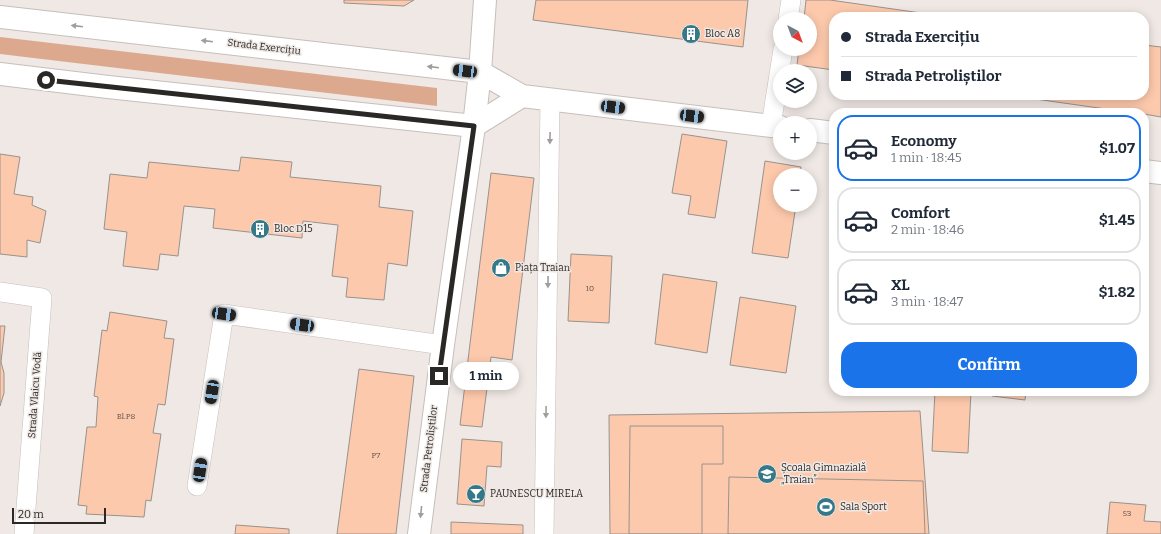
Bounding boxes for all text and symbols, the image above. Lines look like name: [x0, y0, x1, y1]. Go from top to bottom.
north arrow: [773, 12, 817, 56]
map controls: [773, 12, 817, 212]
one-way arrow: [71, 23, 83, 29]
building icon: Bloc A8: [680, 23, 702, 45]
place label: Bloc A8: [705, 28, 740, 40]
text: Strada Exercițiu: [865, 28, 979, 46]
street label: Strada Exercițiu: [227, 37, 301, 57]
one-way arrow: [201, 38, 213, 44]
one-way arrow: [427, 64, 439, 70]
car: [452, 64, 478, 78]
button: layers: [773, 64, 817, 108]
text: Strada Petroliștilor: [865, 67, 1002, 85]
route start: [37, 71, 55, 89]
car: [600, 100, 626, 114]
car: [679, 109, 705, 123]
button: +: [773, 116, 817, 160]
icon: car: [843, 130, 879, 166]
one-way arrow: [547, 132, 553, 145]
text: Economy: [891, 132, 957, 150]
text: $1.07: [1099, 139, 1135, 157]
text: 1 min · 18:45: [891, 150, 962, 165]
button: −: [773, 168, 817, 212]
icon: car: [843, 202, 879, 238]
text: Comfort: [891, 204, 950, 222]
text: $1.45: [1099, 211, 1135, 229]
building icon: Bloc D15: [249, 218, 271, 240]
text: 2 min · 18:46: [891, 222, 964, 237]
place label: Bloc D15: [274, 223, 313, 235]
shop icon: Piața Traian: [490, 257, 512, 279]
place label: Piața Traian: [515, 262, 571, 274]
icon: car: [843, 274, 879, 310]
one-way arrow: [545, 276, 551, 289]
text: XL: [891, 276, 910, 294]
text: $1.82: [1098, 283, 1135, 301]
house number: 10: [586, 284, 594, 293]
text: 3 min · 18:47: [891, 294, 963, 309]
car: [211, 306, 237, 322]
car: [289, 317, 315, 333]
button: Confirm: [841, 342, 1137, 388]
street label: Strada Vlaicu Vodă: [25, 351, 44, 439]
callout: 1 min: [453, 362, 519, 390]
route end: [430, 367, 448, 385]
text: 1 min: [470, 368, 502, 383]
car: [204, 379, 220, 405]
street label: Strada Petroliștilor: [418, 404, 440, 493]
one-way arrow: [543, 406, 549, 419]
house number: Bl.P8: [117, 412, 136, 421]
house number: P7: [372, 451, 380, 460]
car: [192, 457, 208, 483]
place label: Școala Gimnazială „Traian”: [781, 461, 867, 486]
school or university icon: Școala Gimnazială „Traian”: [756, 463, 778, 485]
bar icon: PAUNESCU MIRELA: [465, 483, 487, 505]
place label: PAUNESCU MIRELA: [490, 488, 584, 500]
sports icon: Sala Sport: [815, 496, 837, 518]
place label: Sala Sport: [840, 501, 887, 513]
scale bar: [12, 506, 106, 525]
one-way arrow: [418, 506, 425, 518]
text: 20 m: [18, 508, 44, 521]
house number: 53: [1123, 509, 1132, 518]

